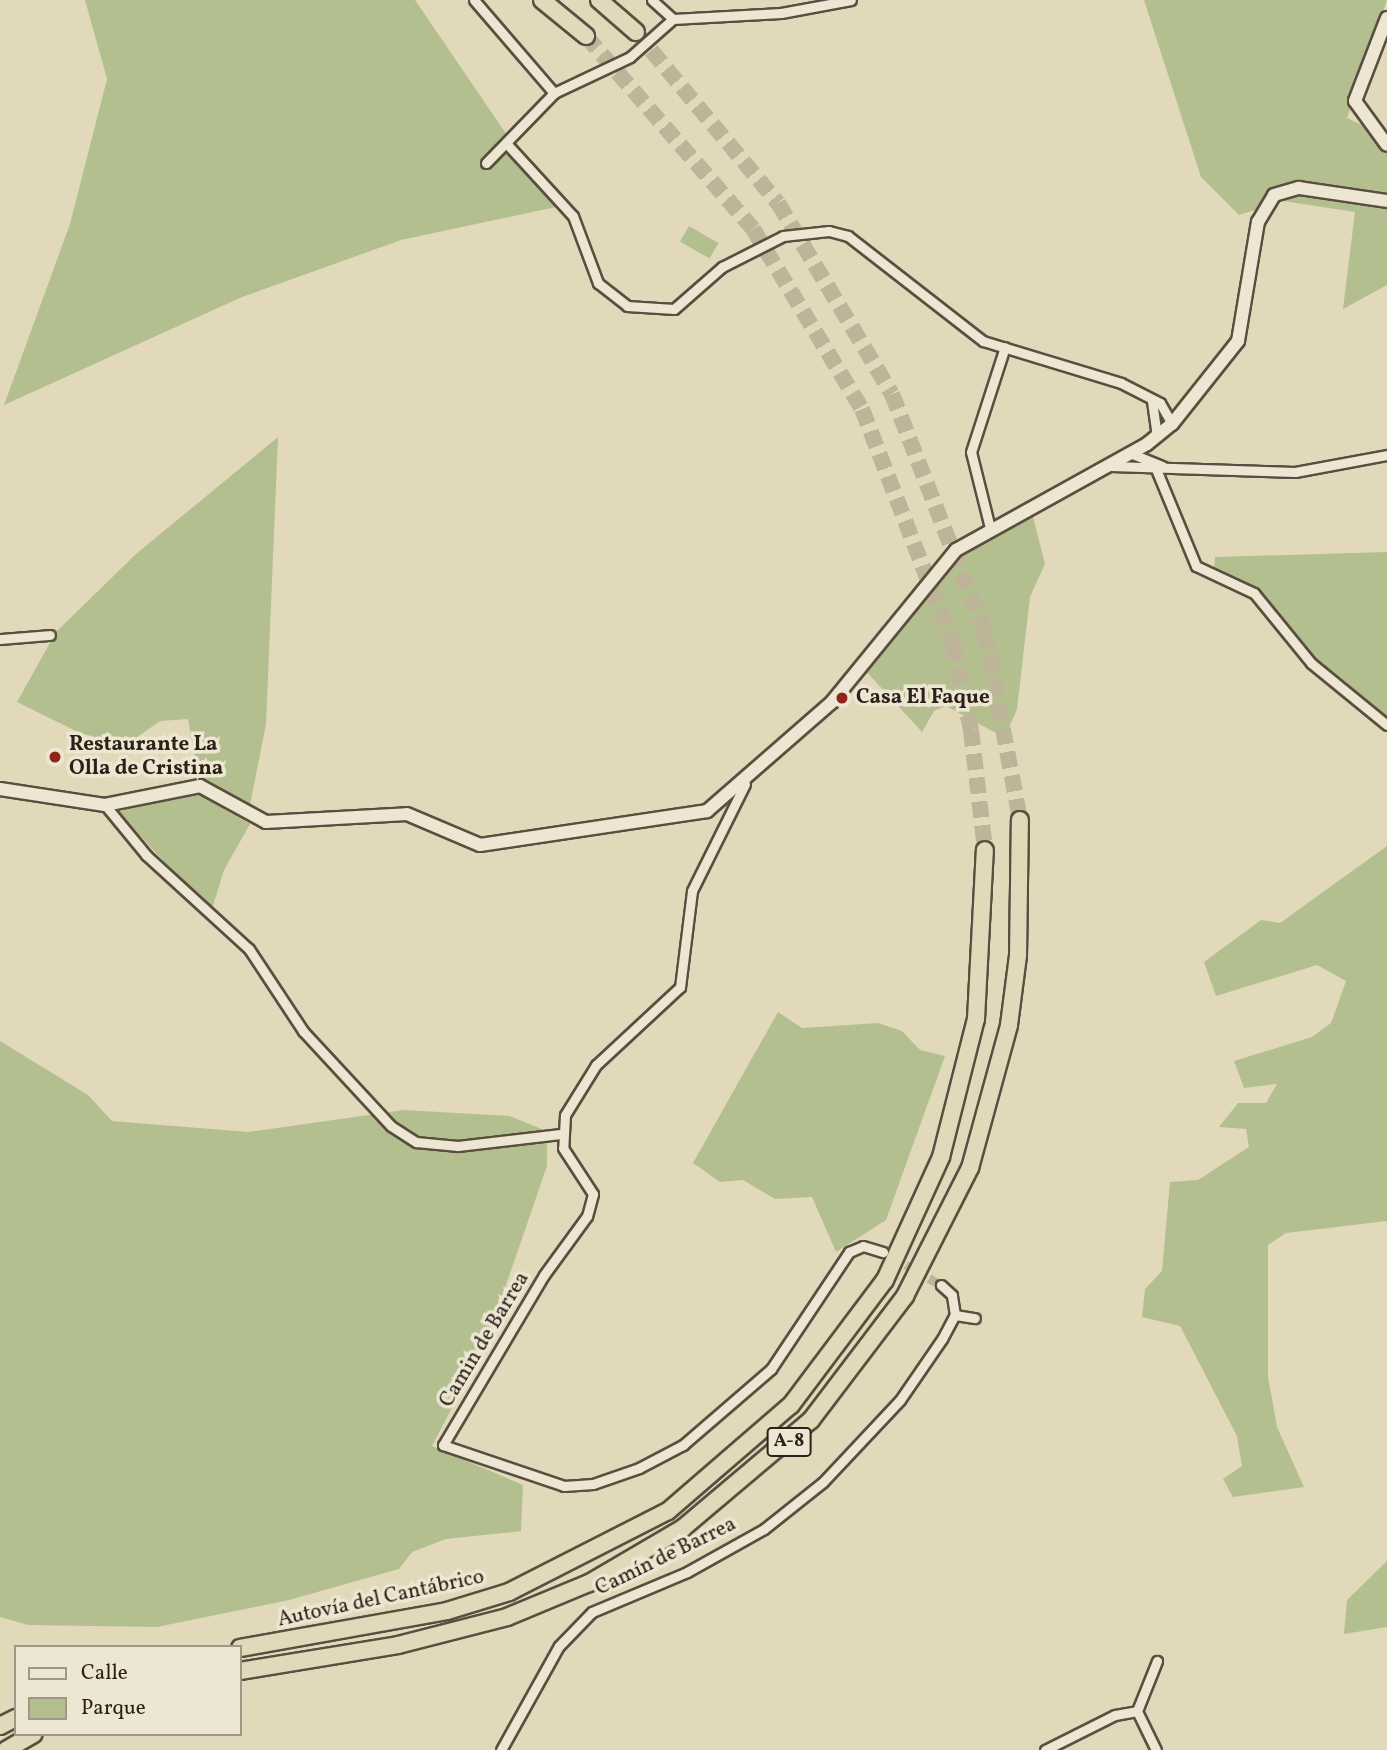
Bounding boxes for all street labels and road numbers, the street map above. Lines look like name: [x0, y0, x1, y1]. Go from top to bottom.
street label: Camin de Barrea: [435, 1268, 535, 1412]
road number: A-8: [766, 1426, 812, 1458]
street label: Camín de Barrea: [592, 1512, 740, 1602]
street label: Autovía del Cantábrico: [275, 1565, 487, 1633]

